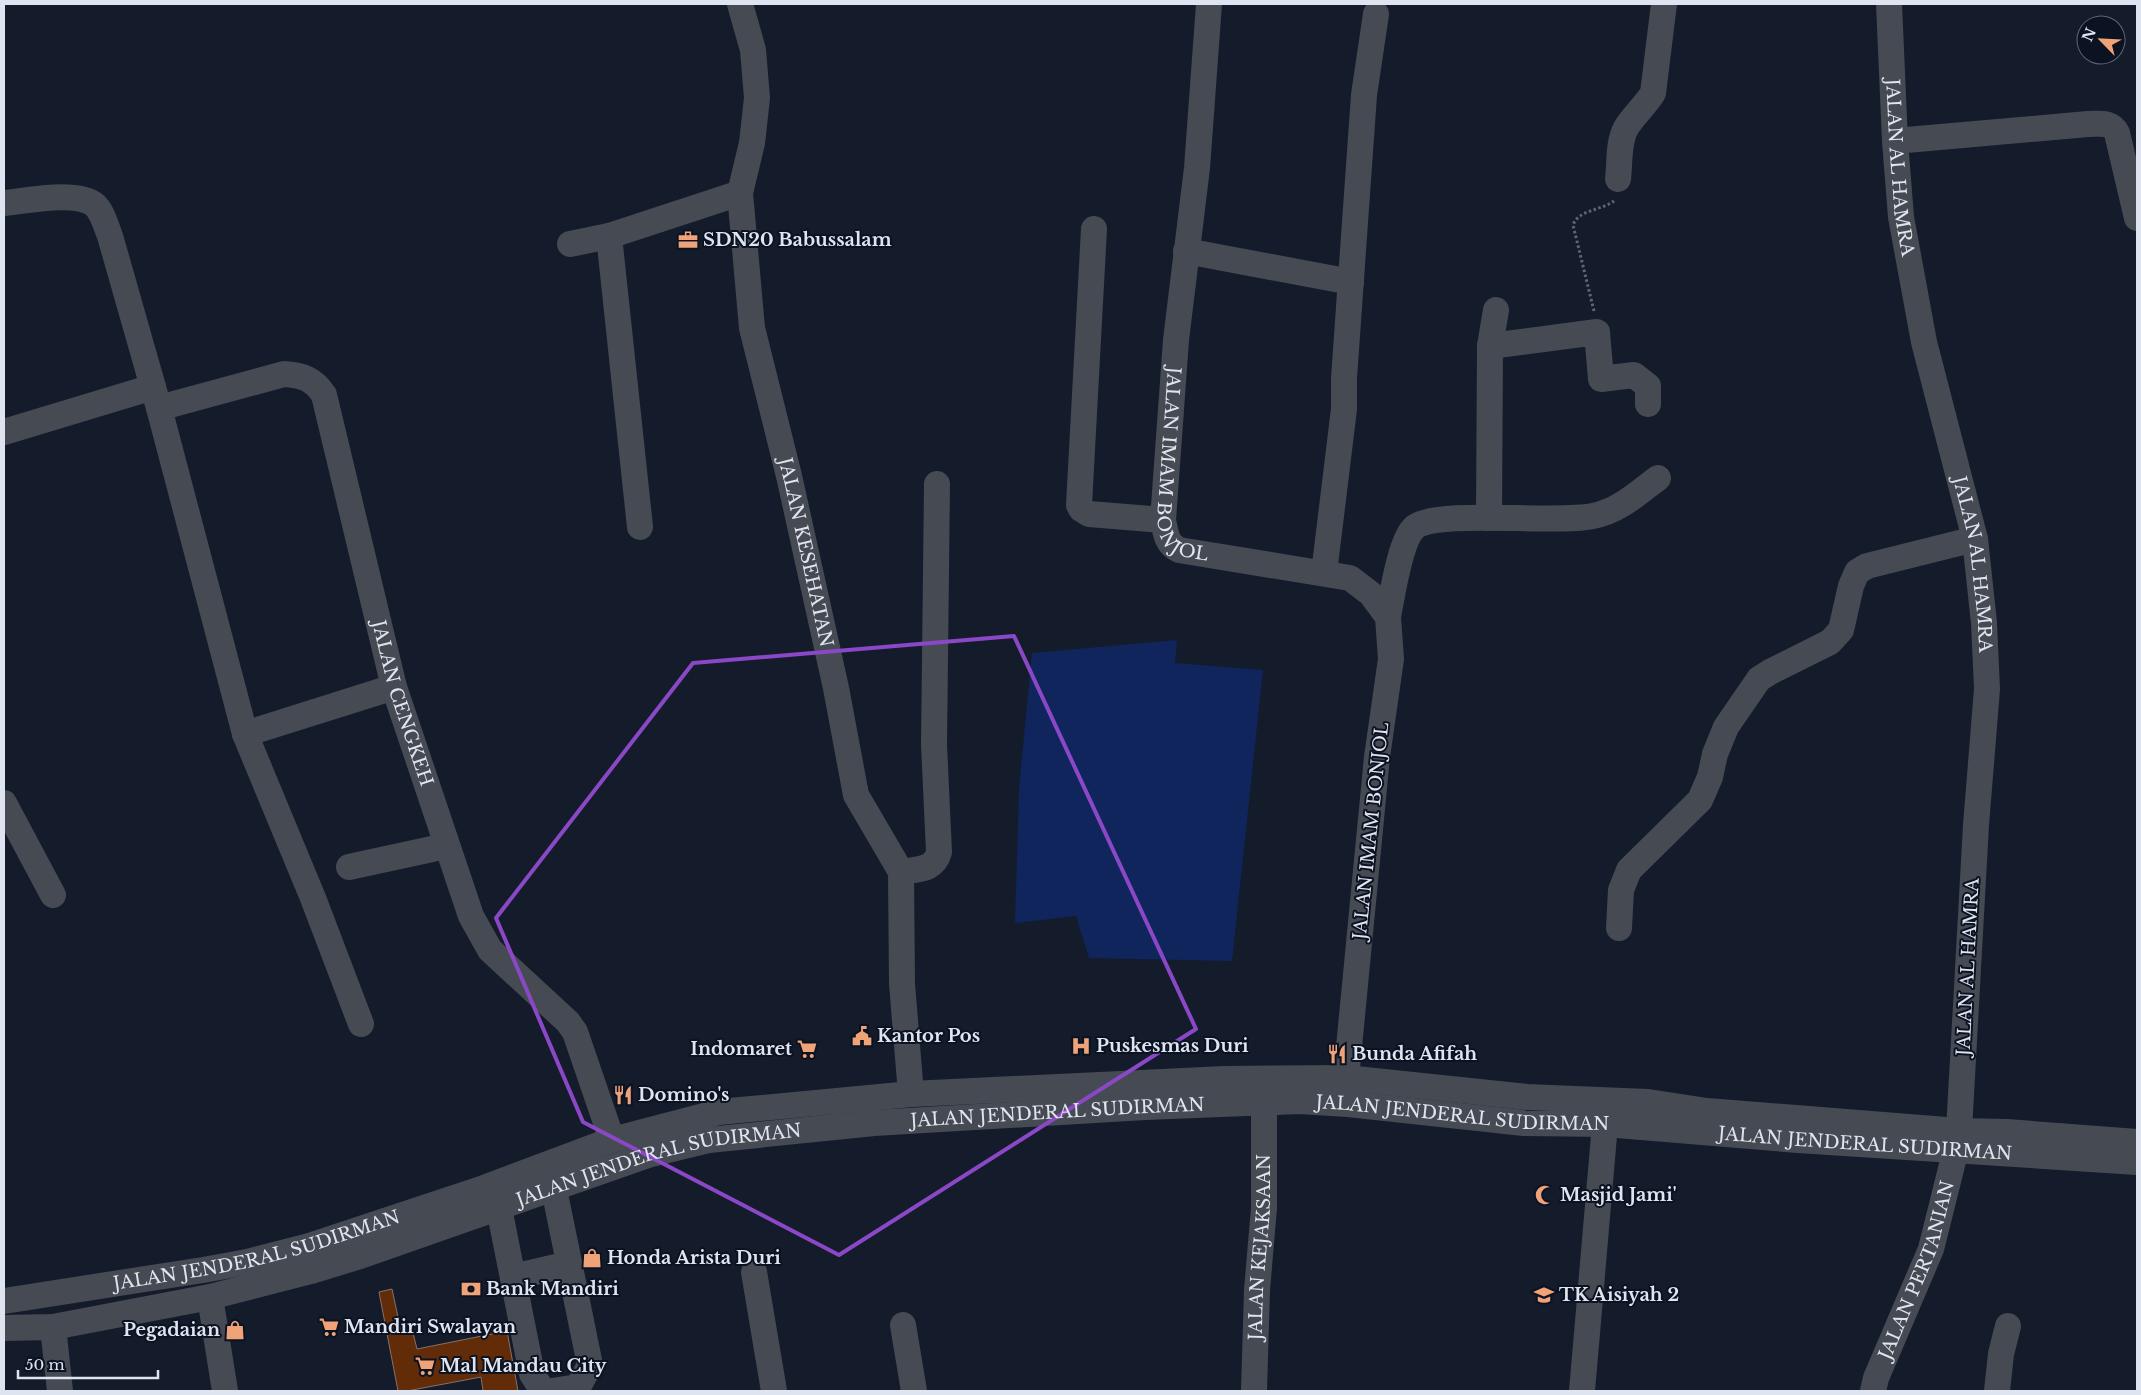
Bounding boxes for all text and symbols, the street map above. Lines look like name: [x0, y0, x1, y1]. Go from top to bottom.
north arrow: [2076, 15, 2126, 65]
text: N: [2078, 25, 2100, 44]
street label: JALAN AL HAMRA: [1881, 76, 1919, 259]
office icon: SDN20 Babussalam: [677, 229, 699, 251]
place label: SDN20 Babussalam: [703, 229, 892, 251]
street label: JALAN IMAM BONJOL: [1151, 364, 1210, 566]
street label: JALAN KESEHATAN: [773, 453, 838, 649]
street label: JALAN AL HAMRA: [1948, 472, 1996, 654]
street label: JALAN CENGKEH: [367, 616, 438, 789]
street label: JALAN IMAM BONJOL: [1348, 721, 1393, 943]
street label: JALAN AL HAMRA: [1952, 876, 1984, 1059]
public building icon: Kantor Pos: [851, 1025, 873, 1047]
place label: Kantor Pos: [877, 1025, 980, 1047]
hospital icon: Puskesmas Duri: [1070, 1035, 1092, 1057]
place label: Puskesmas Duri: [1096, 1035, 1249, 1057]
place label: Indomaret: [690, 1038, 792, 1060]
supermarket icon: Indomaret: [796, 1038, 818, 1060]
restaurant icon: Bunda Afifah: [1326, 1043, 1348, 1065]
place label: Bunda Afifah: [1352, 1043, 1477, 1065]
restaurant icon: Domino's: [612, 1084, 634, 1106]
place label: Domino's: [638, 1084, 729, 1106]
street label: JALAN JENDERAL SUDIRMAN: [1313, 1091, 1609, 1135]
street label: JALAN JENDERAL SUDIRMAN: [908, 1094, 1205, 1132]
street label: JALAN JENDERAL SUDIRMAN: [511, 1120, 802, 1212]
street label: JALAN JENDERAL SUDIRMAN: [1715, 1122, 2013, 1165]
street label: JALAN KEJAKSAAN: [1244, 1154, 1275, 1343]
street label: JALAN PERTANIAN: [1873, 1178, 1959, 1365]
mosque icon: Masjid Jami': [1534, 1184, 1556, 1206]
place label: Masjid Jami': [1560, 1184, 1676, 1206]
street label: JALAN JENDERAL SUDIRMAN: [110, 1206, 403, 1295]
shop icon: Honda Arista Duri: [581, 1247, 603, 1269]
place label: Honda Arista Duri: [607, 1247, 781, 1269]
bank icon: Bank Mandiri: [460, 1278, 482, 1300]
place label: Bank Mandiri: [486, 1278, 619, 1300]
school or university icon: TK Aisiyah 2: [1533, 1284, 1555, 1306]
place label: TK Aisiyah 2: [1559, 1284, 1679, 1306]
supermarket icon: Mandiri Swalayan: [318, 1316, 340, 1338]
place label: Mandiri Swalayan: [344, 1316, 516, 1338]
place label: Pegadaian: [123, 1319, 220, 1341]
shop icon: Pegadaian: [224, 1319, 246, 1341]
scale bar: [18, 1348, 158, 1380]
text: 50 m: [25, 1355, 65, 1374]
supermarket icon: Mal Mandau City: [414, 1355, 436, 1377]
place label: Mal Mandau City: [440, 1355, 607, 1377]

